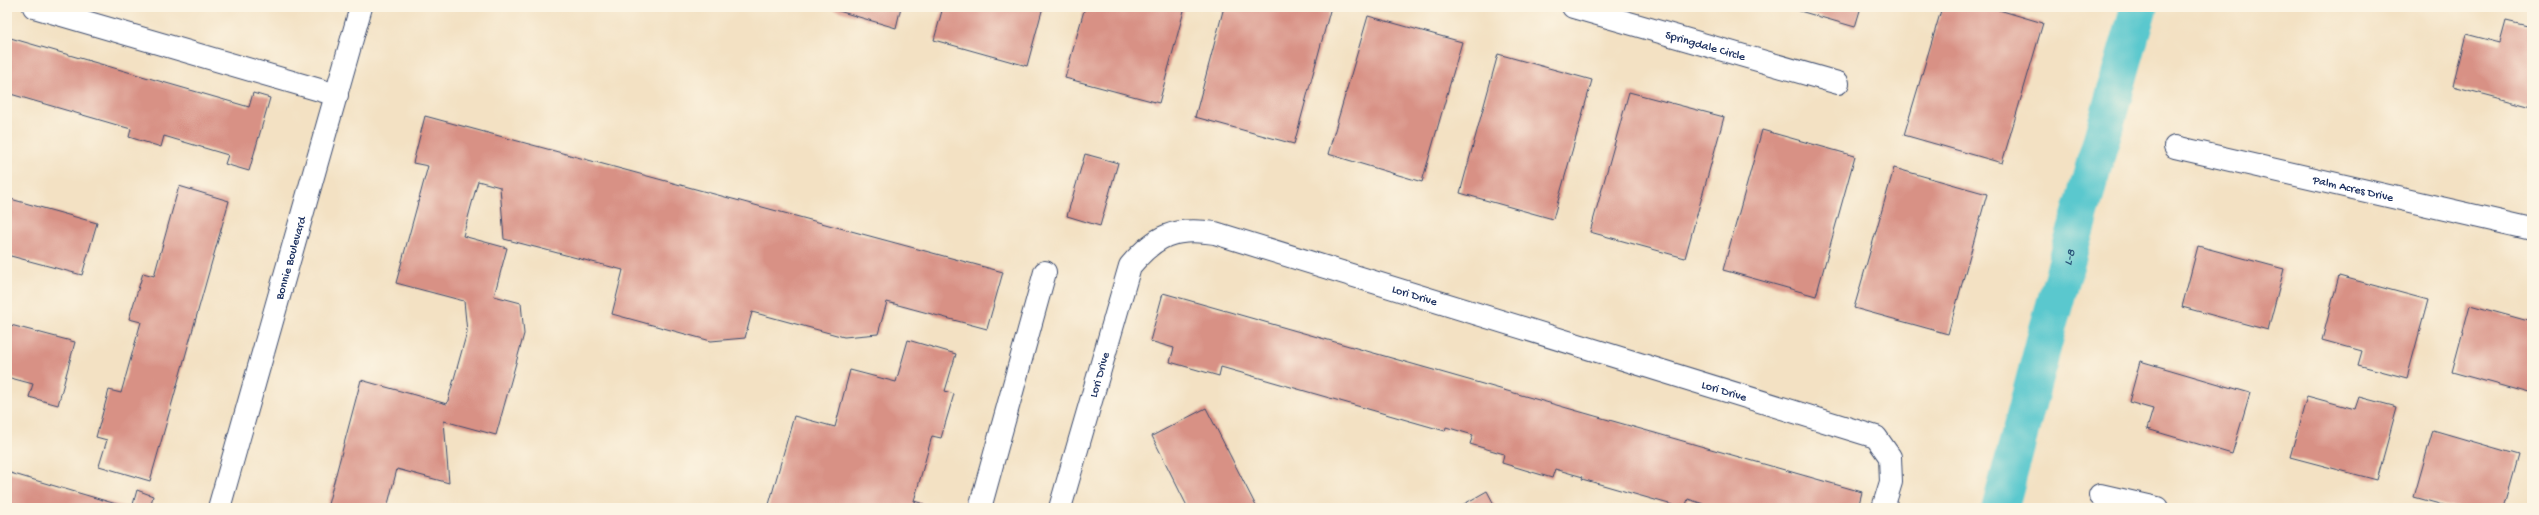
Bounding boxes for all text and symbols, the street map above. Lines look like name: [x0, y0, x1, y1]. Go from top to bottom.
street label: Springdale Circle: [1663, 29, 1747, 65]
street label: Palm Acres Drive: [2310, 174, 2395, 206]
street label: Bonnie Boulevard: [273, 214, 310, 302]
water label: L-8: [2061, 247, 2080, 267]
street label: Lori Drive: [1390, 283, 1439, 310]
street label: Lori Drive: [1087, 350, 1114, 399]
street label: Lori Drive: [1700, 379, 1749, 406]

